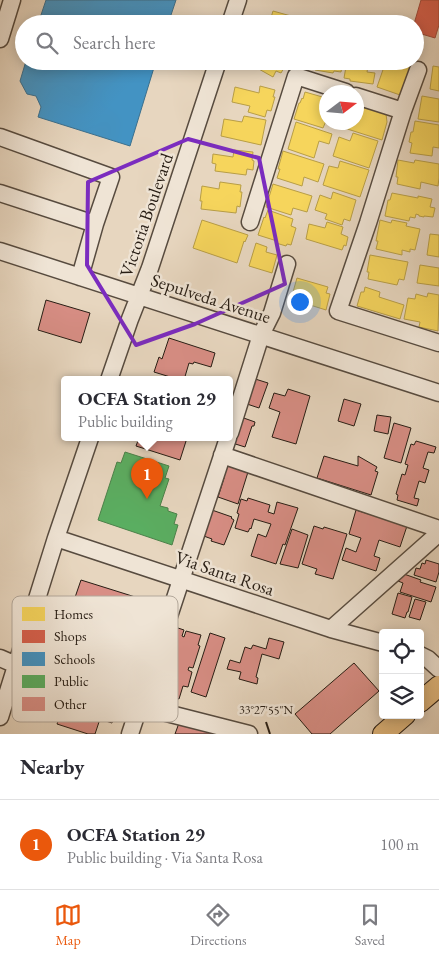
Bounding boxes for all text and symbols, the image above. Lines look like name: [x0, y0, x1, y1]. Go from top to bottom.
search box: [15, 15, 424, 70]
icon: search: [33, 29, 61, 57]
text: Search here: [73, 30, 155, 55]
north arrow: [319, 85, 364, 130]
street label: Victoria Boulevard: [114, 149, 178, 280]
street label: Sepulveda Avenue: [148, 268, 274, 328]
your location: [287, 289, 313, 315]
popup: [61, 376, 233, 441]
text: OCFA Station 29: [78, 386, 216, 411]
text: Public building: [78, 411, 173, 432]
pin: 1: [131, 458, 163, 499]
street label: Via Santa Rosa: [172, 545, 278, 601]
legend: [12, 596, 178, 722]
text: Homes: [54, 605, 94, 623]
text: Shops: [54, 627, 87, 645]
map controls: [379, 629, 424, 719]
button: locate: [379, 629, 424, 674]
text: Schools: [54, 650, 95, 668]
text: Public: [54, 672, 89, 690]
button: layers: [379, 674, 424, 719]
text: Other: [54, 695, 87, 713]
text: 33°27'55"N: [239, 702, 293, 718]
text: Nearby: [20, 753, 84, 780]
text: OCFA Station 29: [67, 822, 205, 847]
text: 1: [32, 834, 40, 855]
text: 100 m: [380, 834, 419, 855]
text: Public building · Via Santa Rosa: [67, 847, 263, 868]
tab: Map: [54, 901, 82, 949]
tab: Directions: [190, 901, 247, 949]
tab: Saved: [355, 901, 385, 949]

